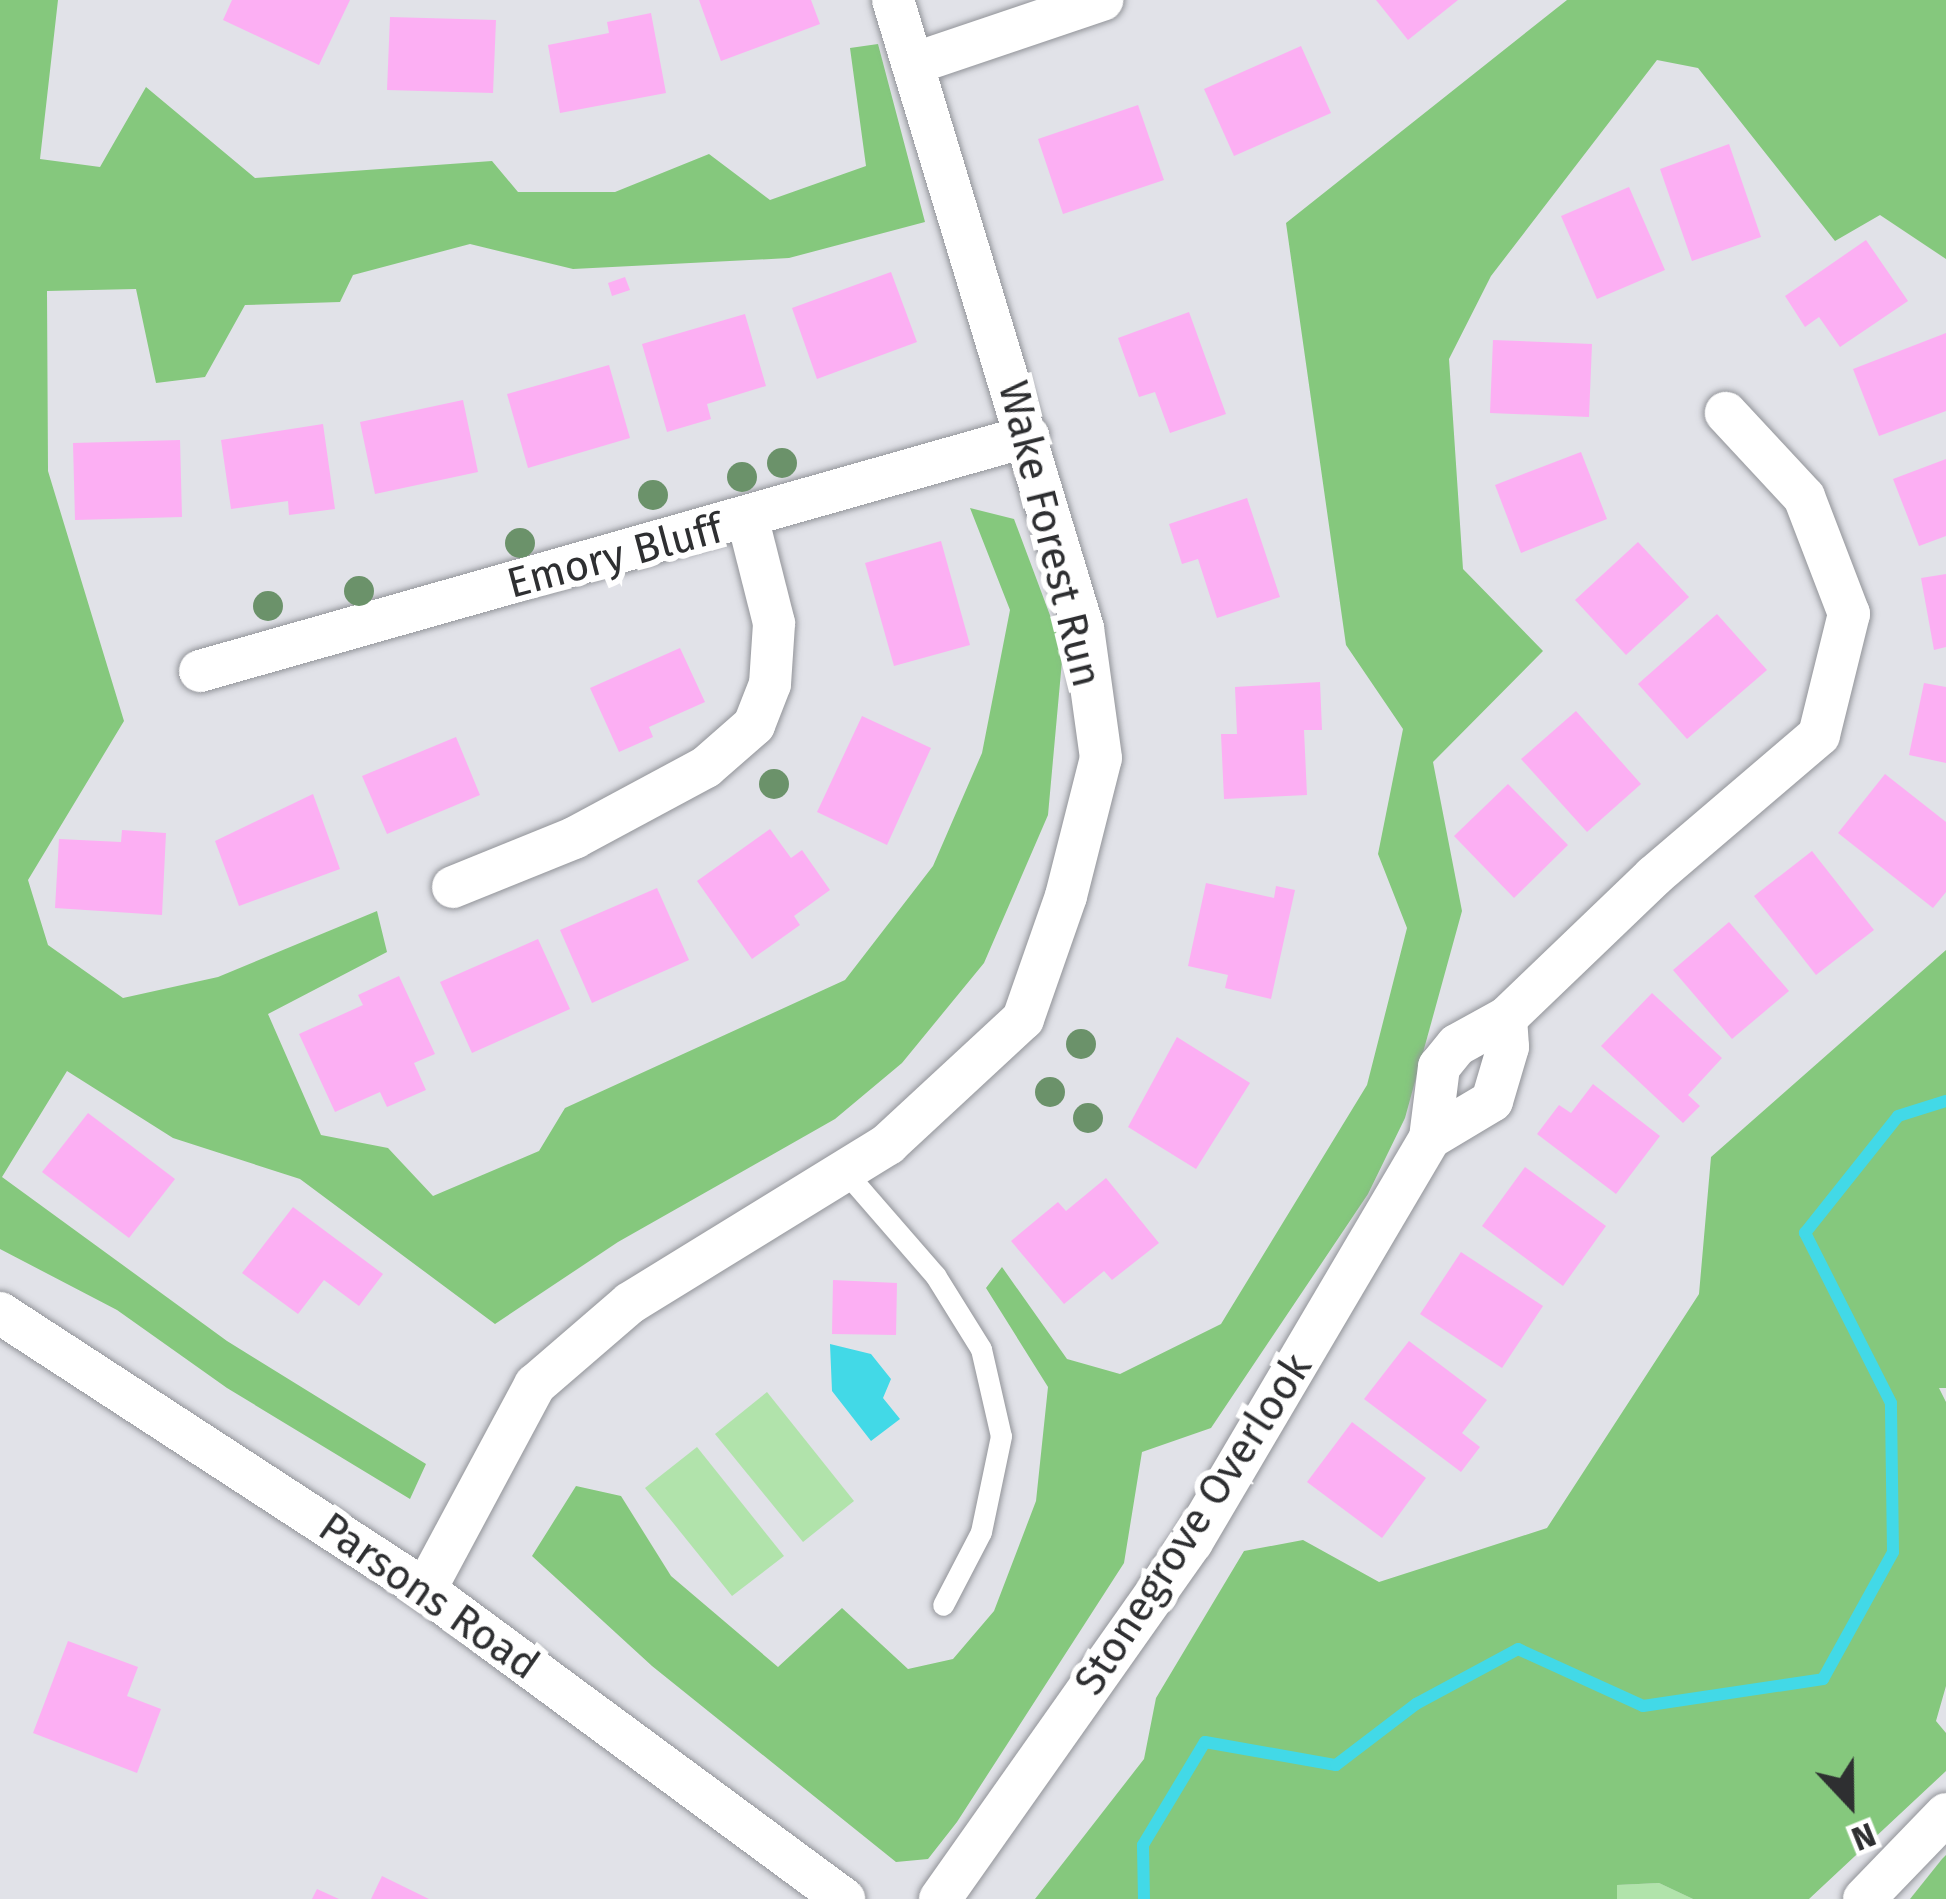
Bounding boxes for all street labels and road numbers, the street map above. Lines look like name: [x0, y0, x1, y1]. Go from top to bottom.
street label: Wake Forest Run: [988, 376, 1112, 692]
street label: Emory Bluff: [502, 503, 728, 609]
street label: Stonegrove Overlook: [1064, 1344, 1322, 1704]
street label: Parsons Road: [309, 1502, 549, 1690]

